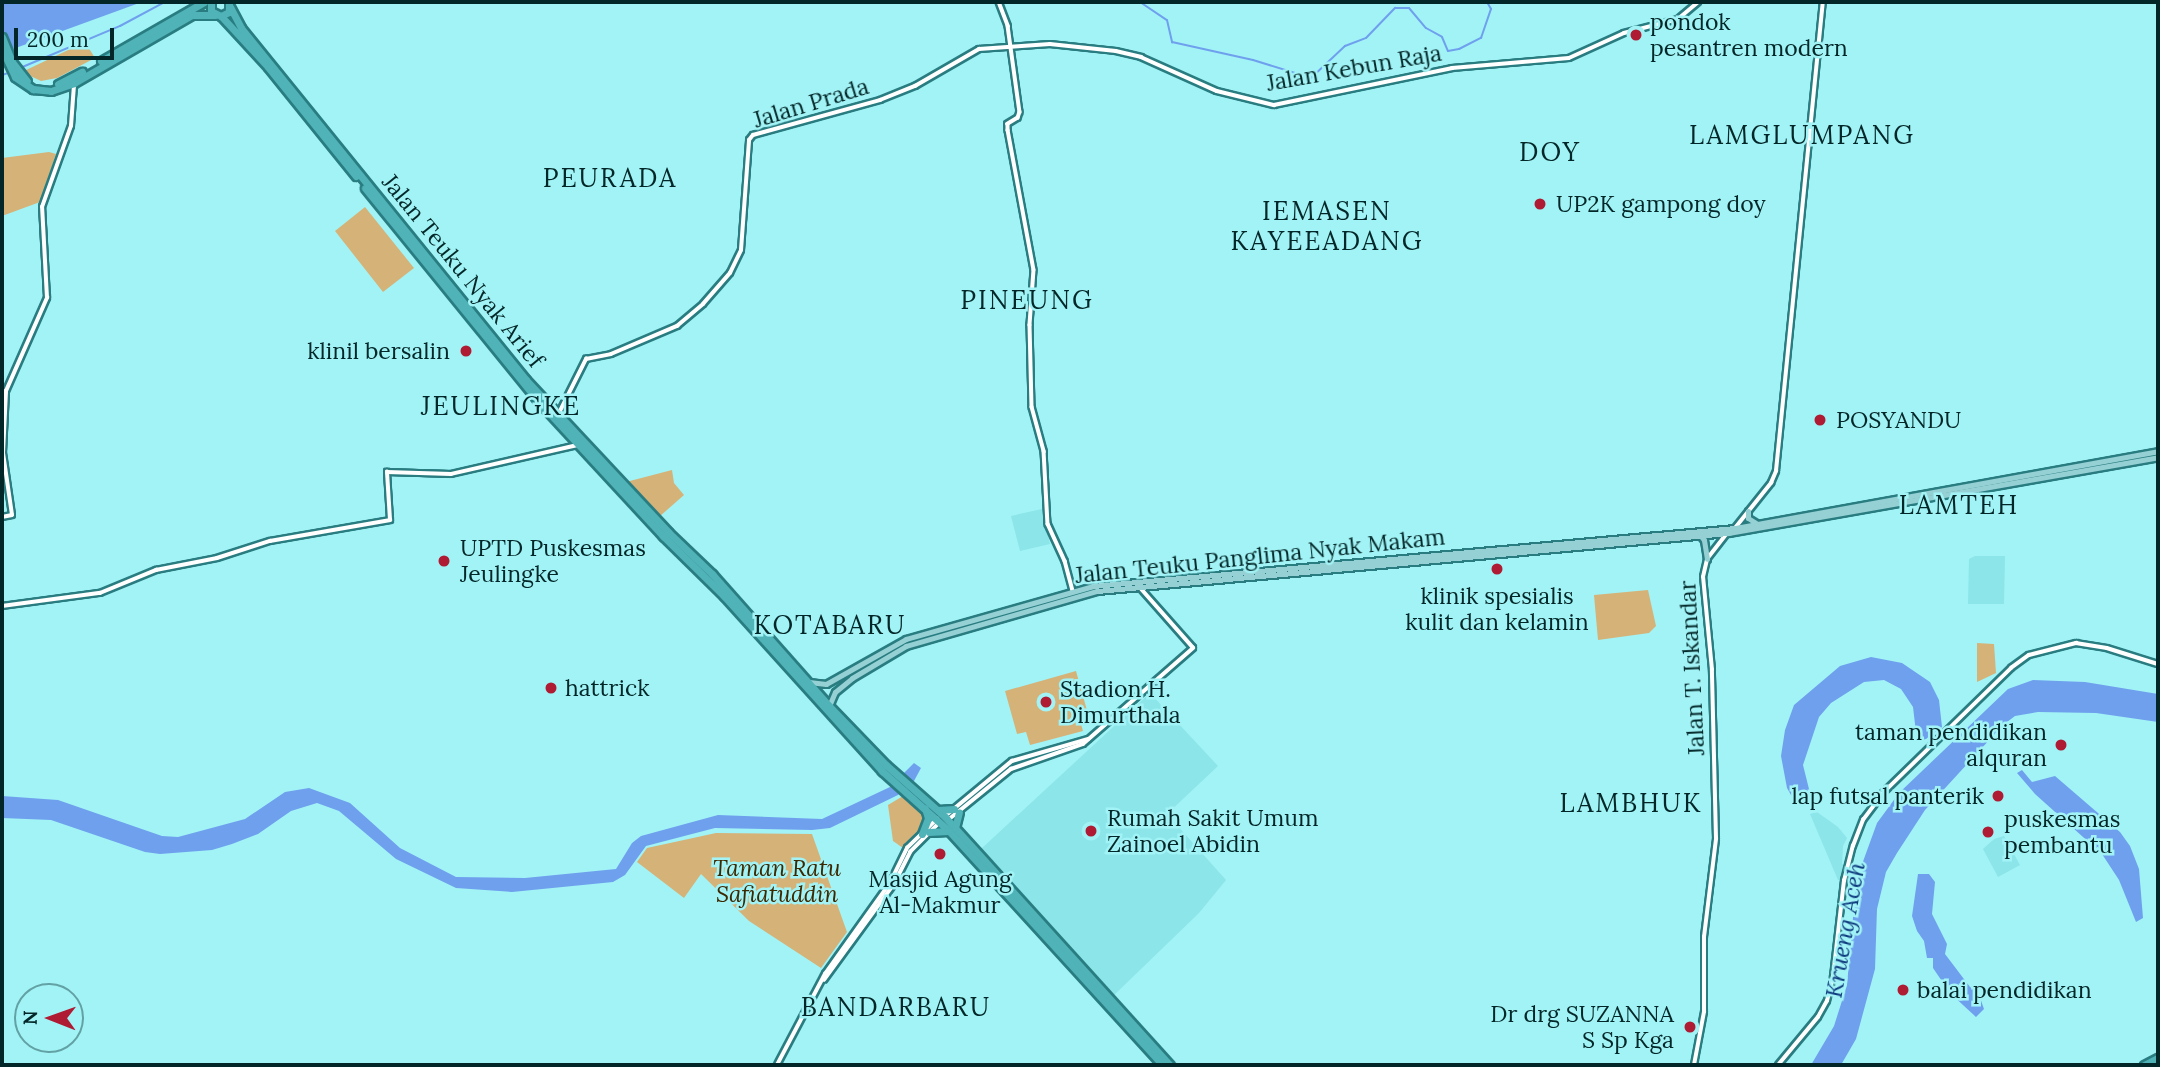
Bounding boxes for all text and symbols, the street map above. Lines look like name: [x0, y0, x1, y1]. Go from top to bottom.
place label: pondok pesantren modern: [1650, 8, 1848, 62]
scale bar: [18, 14, 117, 58]
text: 200 m: [27, 26, 89, 53]
marker: pondok pesantren modern: [1628, 27, 1644, 43]
street label: Jalan Kebun Raja: [1264, 39, 1444, 97]
street label: Jalan Prada: [750, 72, 872, 134]
district label: LAMGLUMPANG: [1690, 119, 1914, 151]
district label: DOY: [1519, 136, 1581, 168]
district label: PEURADA: [544, 162, 676, 194]
street label: Jalan Teuku Nyak Arief: [376, 169, 550, 373]
place label: UP2K gampong doy: [1556, 190, 1766, 218]
marker: UP2K gampong doy: [1530, 194, 1550, 214]
district label: IEMASEN KAYEEADANG: [1232, 195, 1422, 256]
district label: PINEUNG: [961, 284, 1093, 316]
place label: klinil bersalin: [307, 337, 450, 365]
marker: klinil bersalin: [456, 341, 476, 361]
district label: JEULINGKE: [422, 390, 580, 422]
place label: POSYANDU: [1836, 406, 1961, 434]
marker: POSYANDU: [1810, 410, 1830, 430]
district label: LAMTEH: [1899, 489, 2019, 521]
street label: Jalan Teuku Panglima Nyak Makam: [1074, 523, 1446, 589]
place label: UPTD Puskesmas Jeulingke: [460, 534, 646, 588]
marker: UPTD Puskesmas Jeulingke: [434, 551, 454, 571]
marker: klinik spesialis kulit dan kelamin: [1487, 559, 1507, 579]
street label: Jalan T. Iskandar: [1674, 580, 1710, 756]
place label: klinik spesialis kulit dan kelamin: [1405, 582, 1589, 636]
district label: KOTABARU: [754, 609, 906, 641]
place label: hattrick: [565, 674, 650, 702]
place label: Stadion H. Dimurthala: [1060, 675, 1181, 729]
marker: hattrick: [543, 680, 559, 696]
marker: Stadion H. Dimurthala: [1038, 694, 1054, 710]
place label: taman pendidikan alquran: [1855, 718, 2047, 772]
marker: taman pendidikan alquran: [2053, 737, 2069, 753]
place label: lap futsal panterik: [1791, 782, 1984, 810]
district label: LAMBHUK: [1560, 787, 1702, 819]
marker: lap futsal panterik: [1990, 788, 2006, 804]
place label: Rumah Sakit Umum Zainoel Abidin: [1107, 804, 1319, 858]
place label: puskesmas pembantu: [2004, 805, 2120, 859]
marker: Rumah Sakit Umum Zainoel Abidin: [1081, 821, 1101, 841]
marker: puskesmas pembantu: [1978, 822, 1998, 842]
marker: Masjid Agung Al-Makmur: [932, 846, 948, 862]
park label: Taman Ratu Safiatuddin: [713, 854, 841, 908]
water label: Krueng Aceh: [1819, 860, 1871, 1000]
place label: Masjid Agung Al-Makmur: [868, 865, 1012, 919]
place label: balai pendidikan: [1917, 976, 2092, 1004]
marker: balai pendidikan: [1895, 982, 1911, 998]
north arrow: [14, 983, 84, 1053]
district label: BANDARBARU: [802, 991, 990, 1023]
place label: Dr drg SUZANNA S Sp Kga: [1490, 1000, 1674, 1054]
text: N: [18, 1010, 42, 1025]
marker: Dr drg SUZANNA S Sp Kga: [1680, 1017, 1700, 1037]

